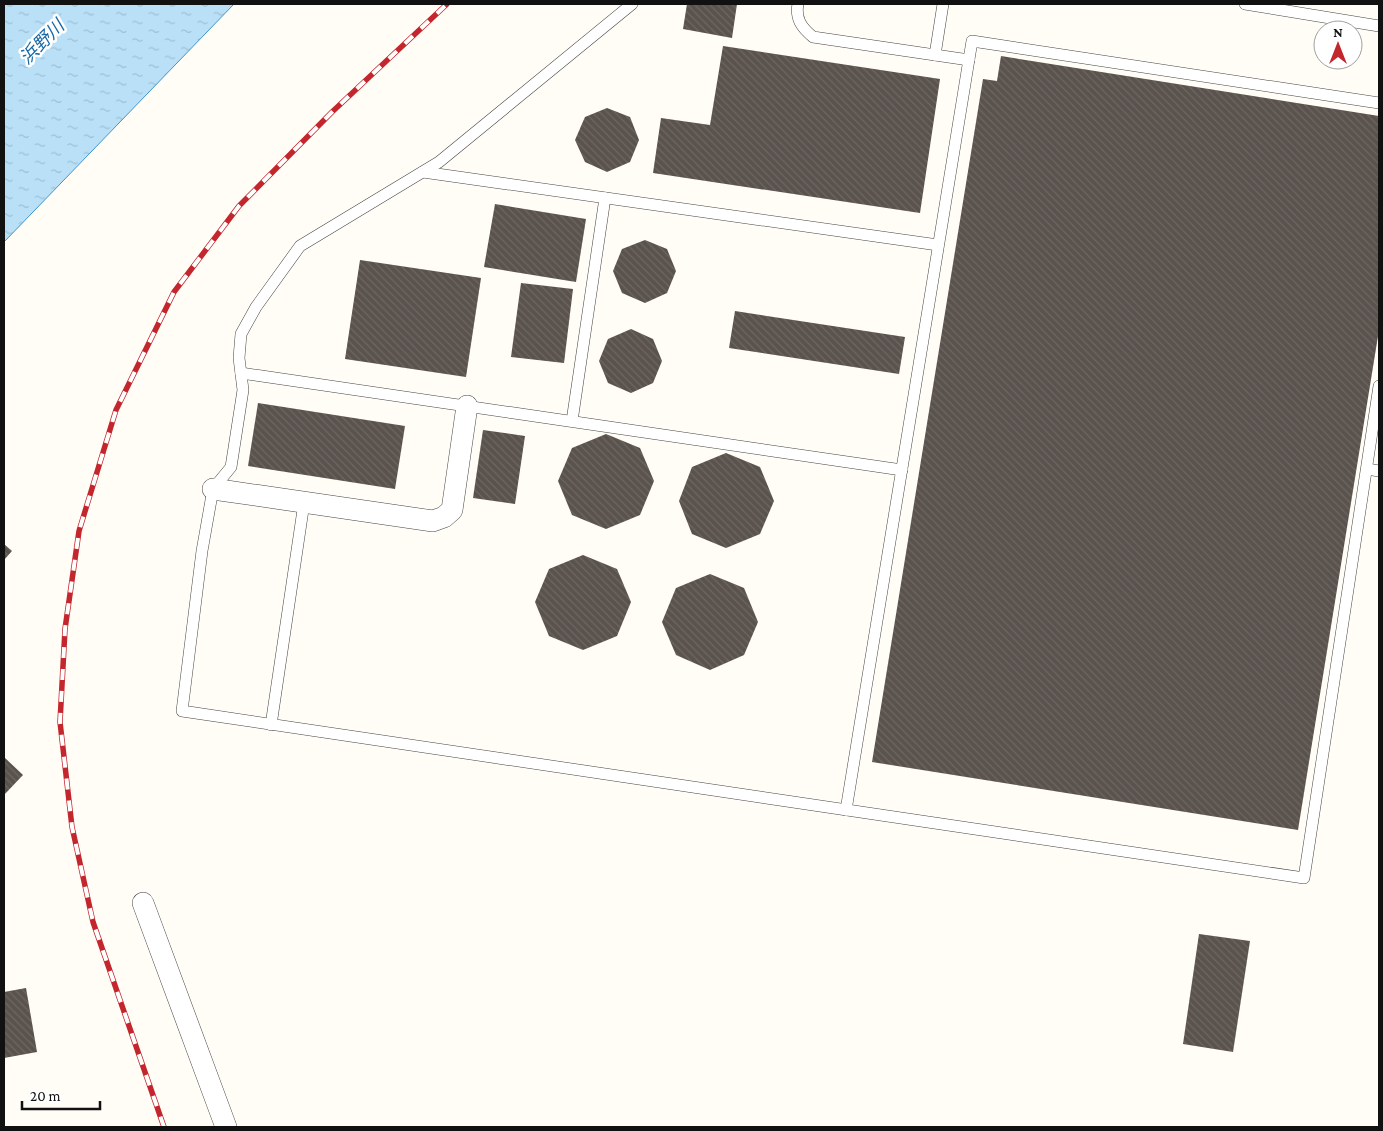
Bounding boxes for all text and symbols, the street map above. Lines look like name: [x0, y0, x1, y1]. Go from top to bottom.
water label: 浜野川: [16, 14, 70, 68]
north arrow: [1313, 20, 1363, 70]
text: N: [1333, 24, 1343, 40]
scale bar: [22, 1078, 100, 1110]
text: 20 m: [30, 1088, 61, 1104]

